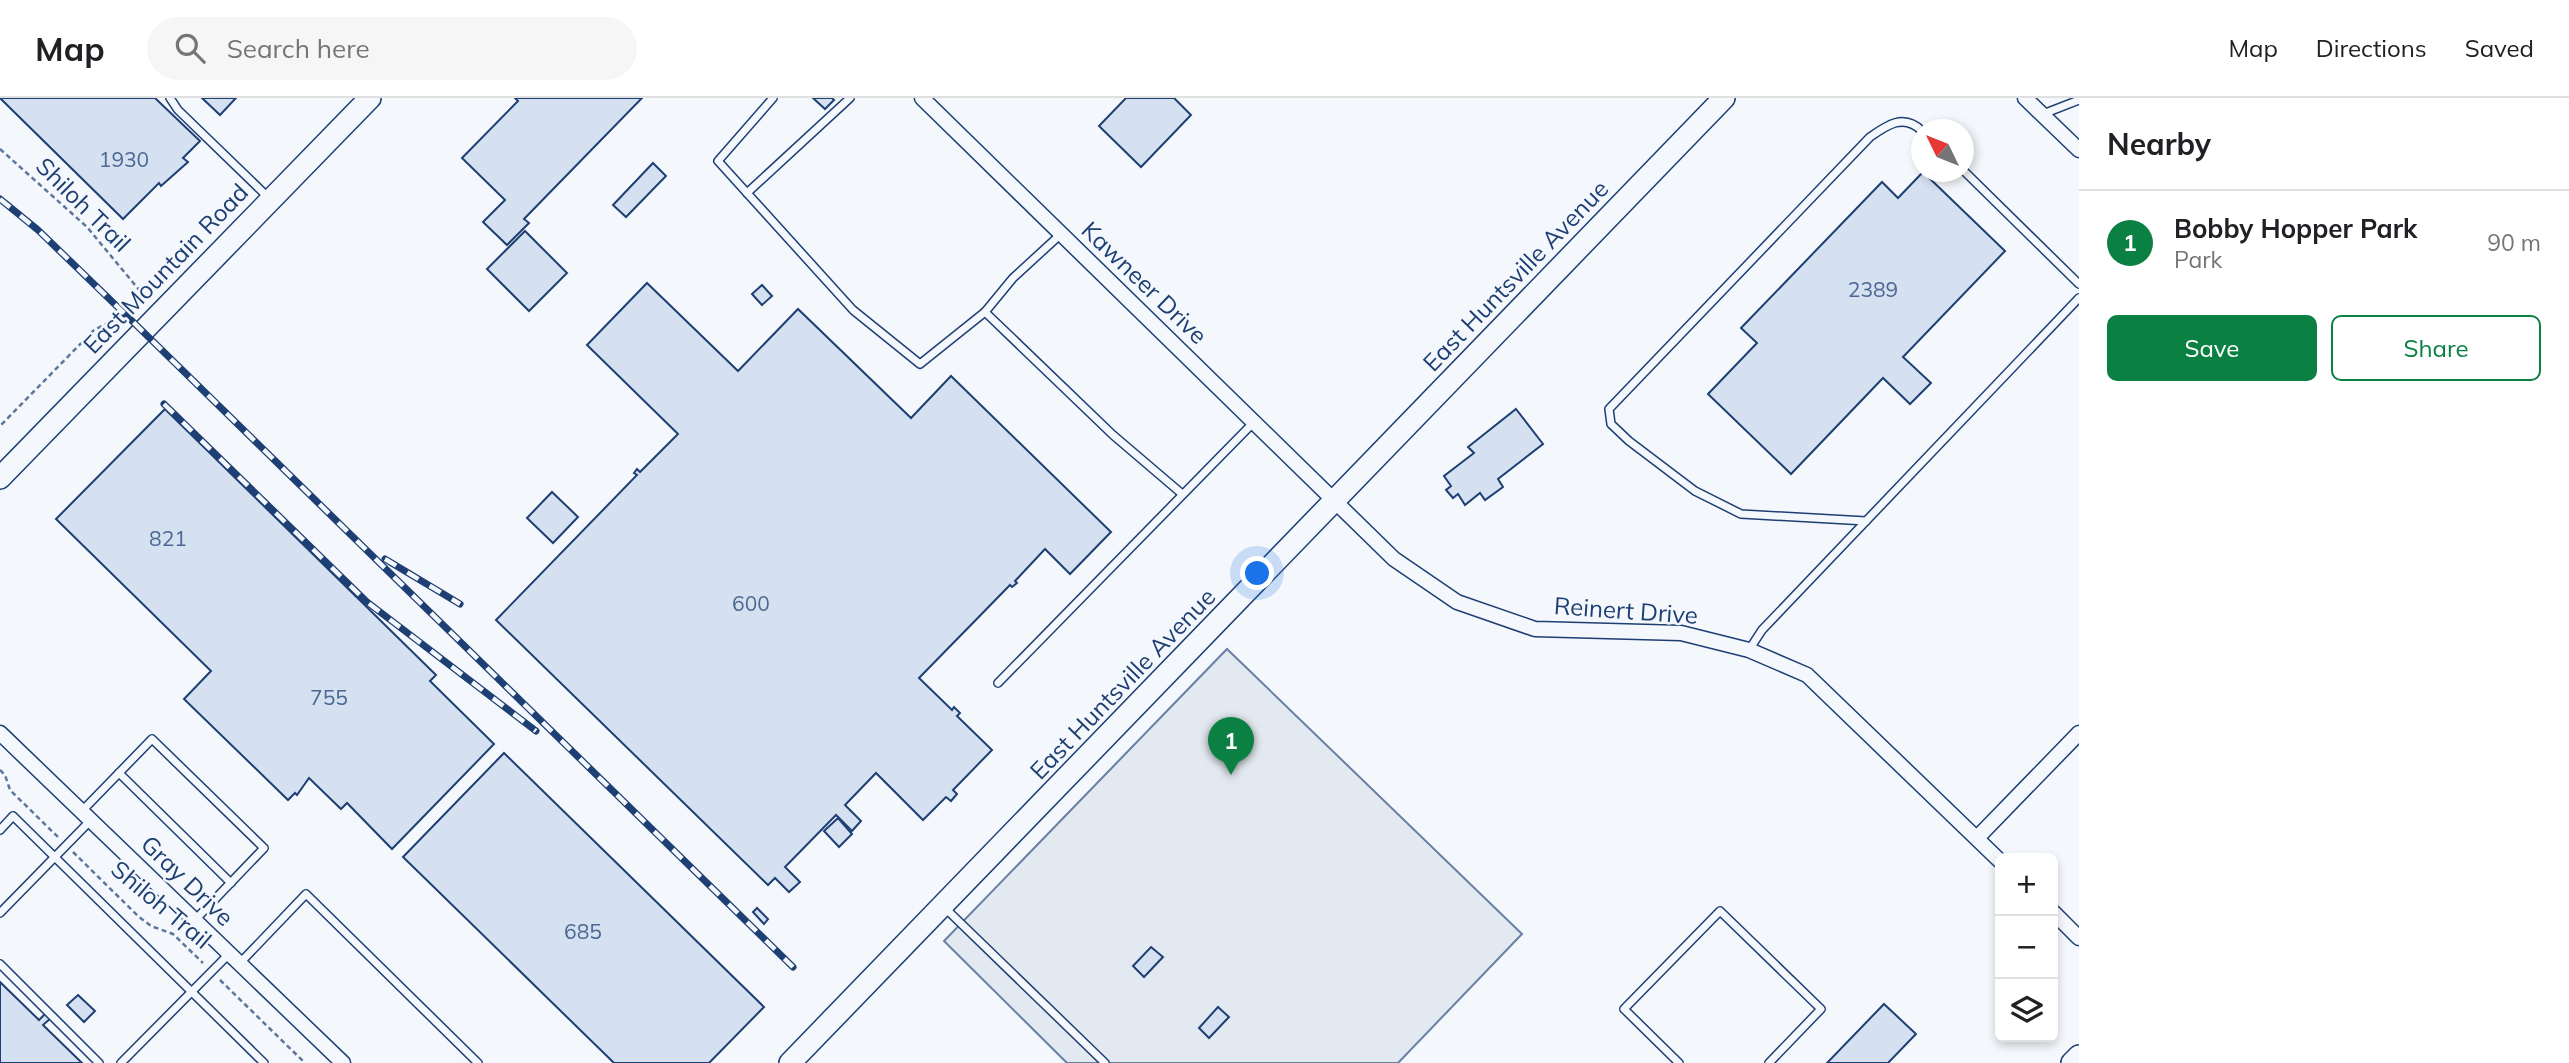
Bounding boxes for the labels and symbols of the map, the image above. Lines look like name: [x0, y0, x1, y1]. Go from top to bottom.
north arrow: [1911, 119, 1974, 182]
house number: 1930: [99, 146, 149, 172]
street label: Shiloh Trail: [30, 151, 137, 258]
street label: East Huntsville Avenue: [1416, 174, 1614, 377]
street label: East Mountain Road: [76, 177, 254, 360]
street label: Kawneer Drive: [1075, 215, 1214, 350]
house number: 2389: [1848, 276, 1898, 302]
house number: 821: [149, 525, 187, 551]
your location: [1240, 556, 1274, 590]
street label: East Huntsville Avenue: [1023, 582, 1221, 785]
house number: 600: [732, 590, 770, 616]
street label: Reinert Drive: [1553, 590, 1699, 630]
house number: 755: [310, 684, 348, 710]
pin: 1: [1208, 717, 1254, 775]
street label: Gray Drive: [135, 829, 240, 932]
street label: Shiloh Trail: [105, 854, 218, 955]
house number: 685: [564, 918, 602, 944]

